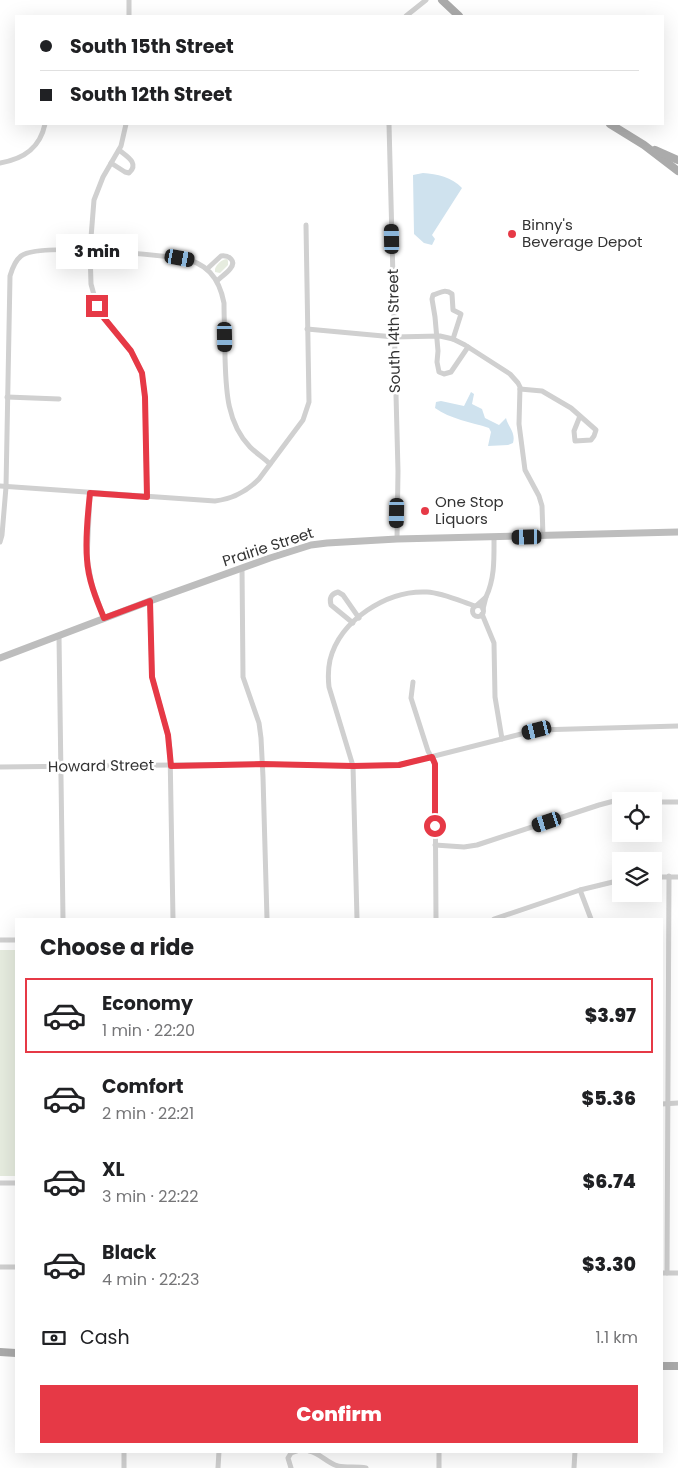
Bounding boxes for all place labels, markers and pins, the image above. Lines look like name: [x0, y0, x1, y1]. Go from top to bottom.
place label: Binny's Beverage Depot: [522, 214, 643, 252]
marker: Binny's Beverage Depot: [506, 228, 518, 240]
place label: One Stop Liquors: [435, 491, 504, 529]
marker: One Stop Liquors: [419, 505, 431, 517]

